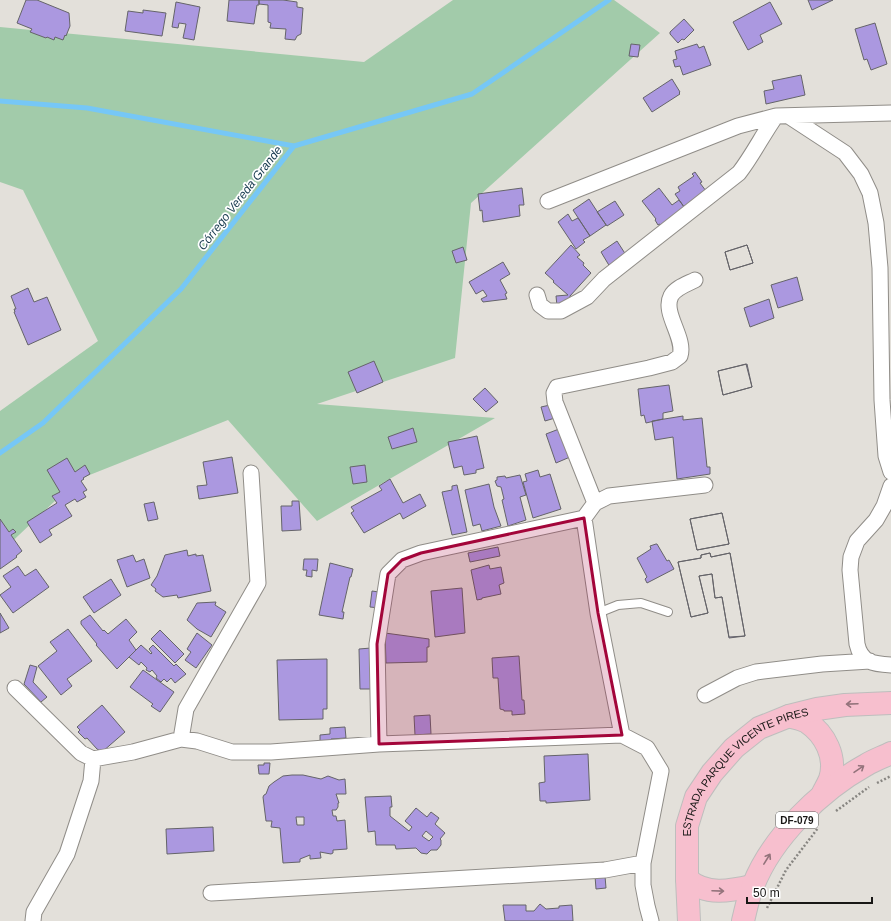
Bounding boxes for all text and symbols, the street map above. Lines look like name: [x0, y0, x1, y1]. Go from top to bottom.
water label: Córrego Vereda Grande: [195, 143, 285, 253]
one-way arrow: [846, 701, 859, 708]
street label: ESTRADA PARQUE VICENTE PIRES: [680, 705, 810, 837]
one-way arrow: [853, 765, 864, 773]
road number: DF-079: [776, 812, 818, 828]
one-way arrow: [763, 853, 771, 865]
scale bar: [747, 879, 872, 905]
text: 50 m: [753, 886, 780, 900]
one-way arrow: [711, 888, 724, 895]

